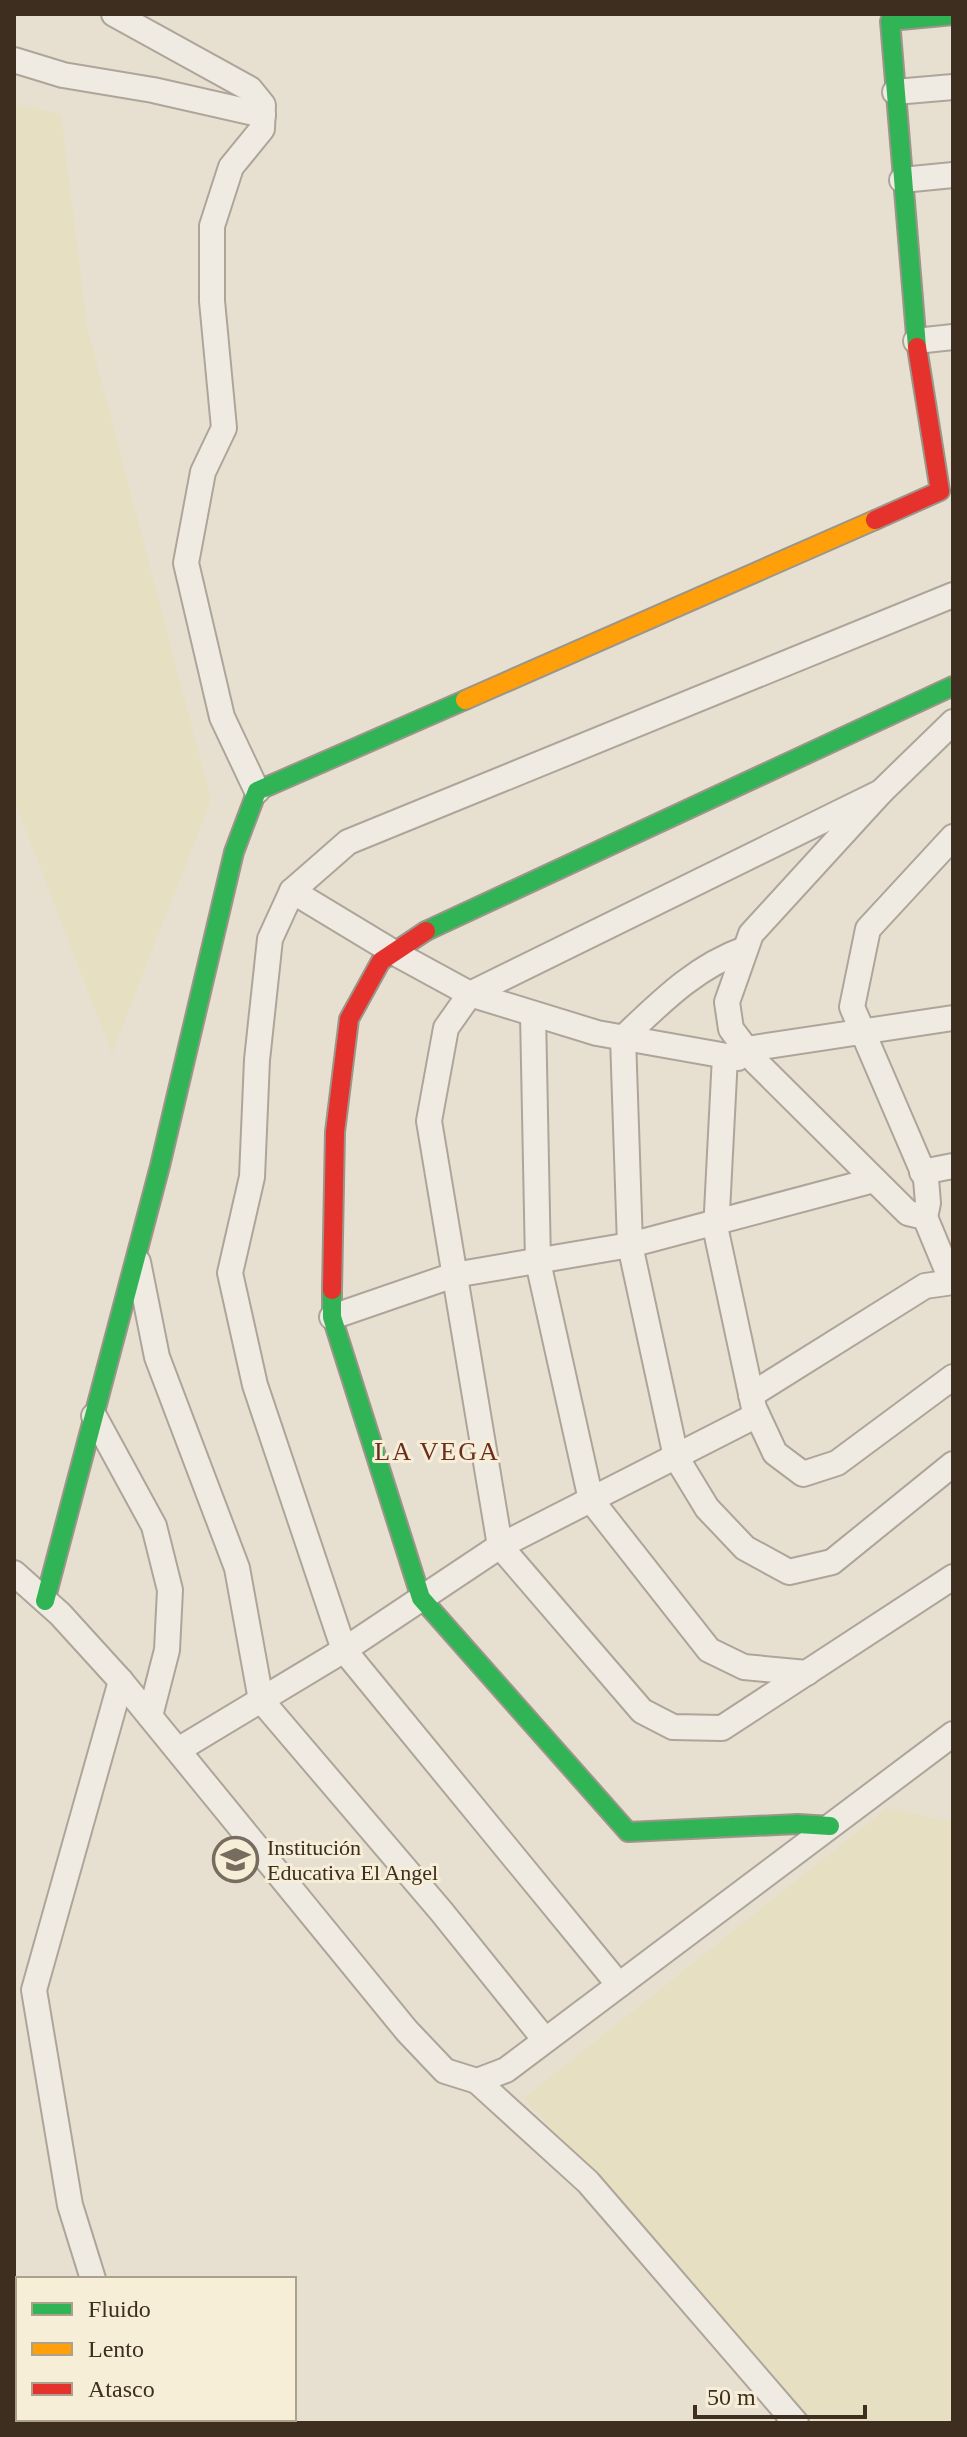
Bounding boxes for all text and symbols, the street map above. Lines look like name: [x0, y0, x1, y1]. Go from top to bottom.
district label: LA VEGA: [374, 1437, 500, 1466]
place label: Institución Educativa El Angel: [267, 1835, 438, 1885]
school or university icon: Institución Educativa El Angel: [212, 1836, 260, 1884]
legend: [16, 2277, 296, 2421]
text: Fluido: [88, 2296, 151, 2322]
text: Lento: [88, 2336, 144, 2362]
scale bar: [695, 2369, 865, 2419]
text: Atasco: [88, 2376, 155, 2402]
text: 50 m: [707, 2384, 756, 2410]

